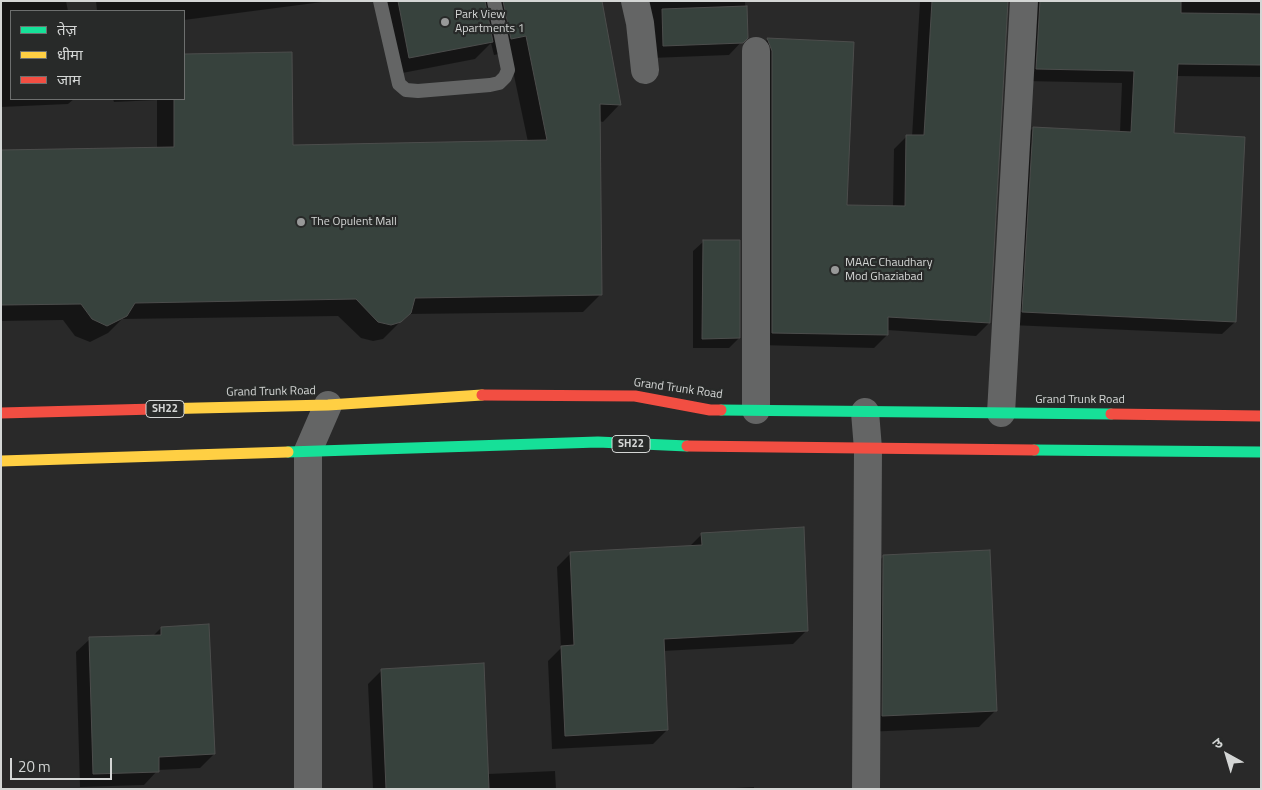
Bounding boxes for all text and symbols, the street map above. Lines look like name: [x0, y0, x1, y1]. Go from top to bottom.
place label: Park View Apartments 1: [455, 8, 525, 36]
legend: [10, 10, 185, 100]
marker: Park View Apartments 1: [439, 16, 451, 28]
text: तेज़: [57, 18, 77, 41]
text: धीमा: [57, 43, 83, 66]
text: जाम: [57, 68, 81, 91]
place label: The Opulent Mall: [311, 215, 397, 229]
marker: The Opulent Mall: [295, 216, 307, 228]
place label: MAAC Chaudhary Mod Ghaziabad: [845, 256, 933, 284]
marker: MAAC Chaudhary Mod Ghaziabad: [829, 264, 841, 276]
street label: Grand Trunk Road: [633, 376, 723, 402]
street label: Grand Trunk Road: [226, 384, 316, 400]
street label: Grand Trunk Road: [1035, 393, 1125, 407]
road number: SH22: [146, 400, 184, 418]
road number: SH22: [612, 436, 650, 452]
north arrow: [1202, 730, 1252, 780]
text: उ: [1207, 732, 1227, 754]
scale bar: [12, 748, 115, 780]
text: 20 m: [18, 755, 51, 778]

